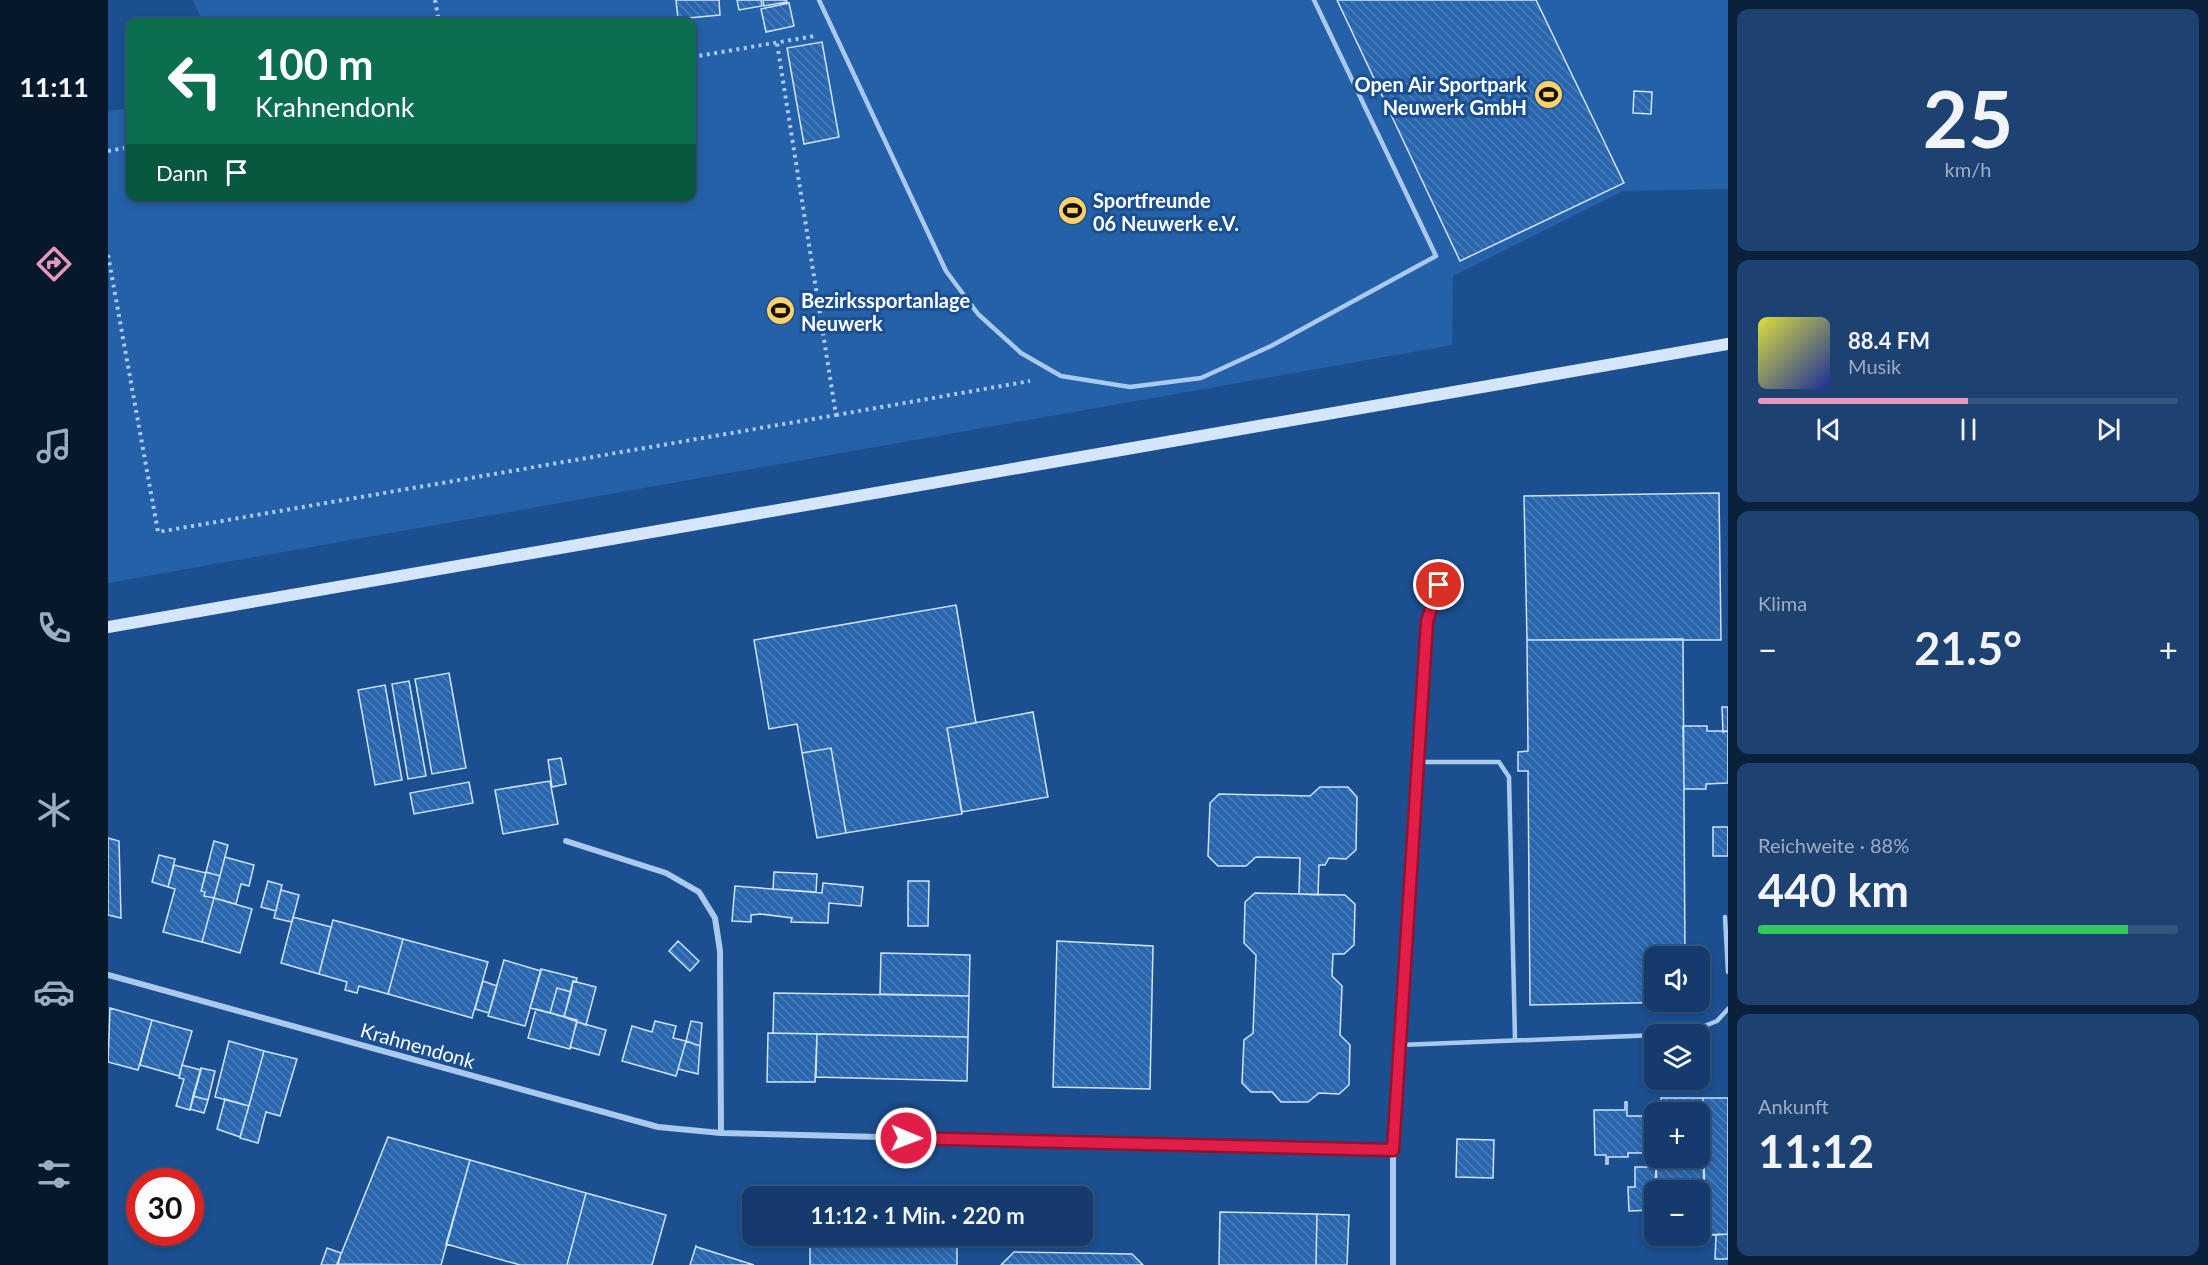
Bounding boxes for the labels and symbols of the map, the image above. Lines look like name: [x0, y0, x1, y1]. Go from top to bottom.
place label: Open Air Sportpark Neuwerk GmbH: [1354, 72, 1527, 119]
sports icon: Open Air Sportpark Neuwerk GmbH: [1532, 79, 1564, 111]
place label: Sportfreunde 06 Neuwerk e.V.: [1093, 188, 1239, 235]
sports icon: Sportfreunde 06 Neuwerk e.V.: [1056, 195, 1088, 227]
place label: Bezirkssportanlage Neuwerk: [801, 288, 970, 335]
sports icon: Bezirkssportanlage Neuwerk: [764, 295, 796, 327]
pin: [1413, 559, 1464, 610]
street label: Krahnendonk: [358, 1017, 479, 1073]
position arrow: [874, 1106, 938, 1170]
speed limit sign: 30: [126, 1168, 204, 1246]

